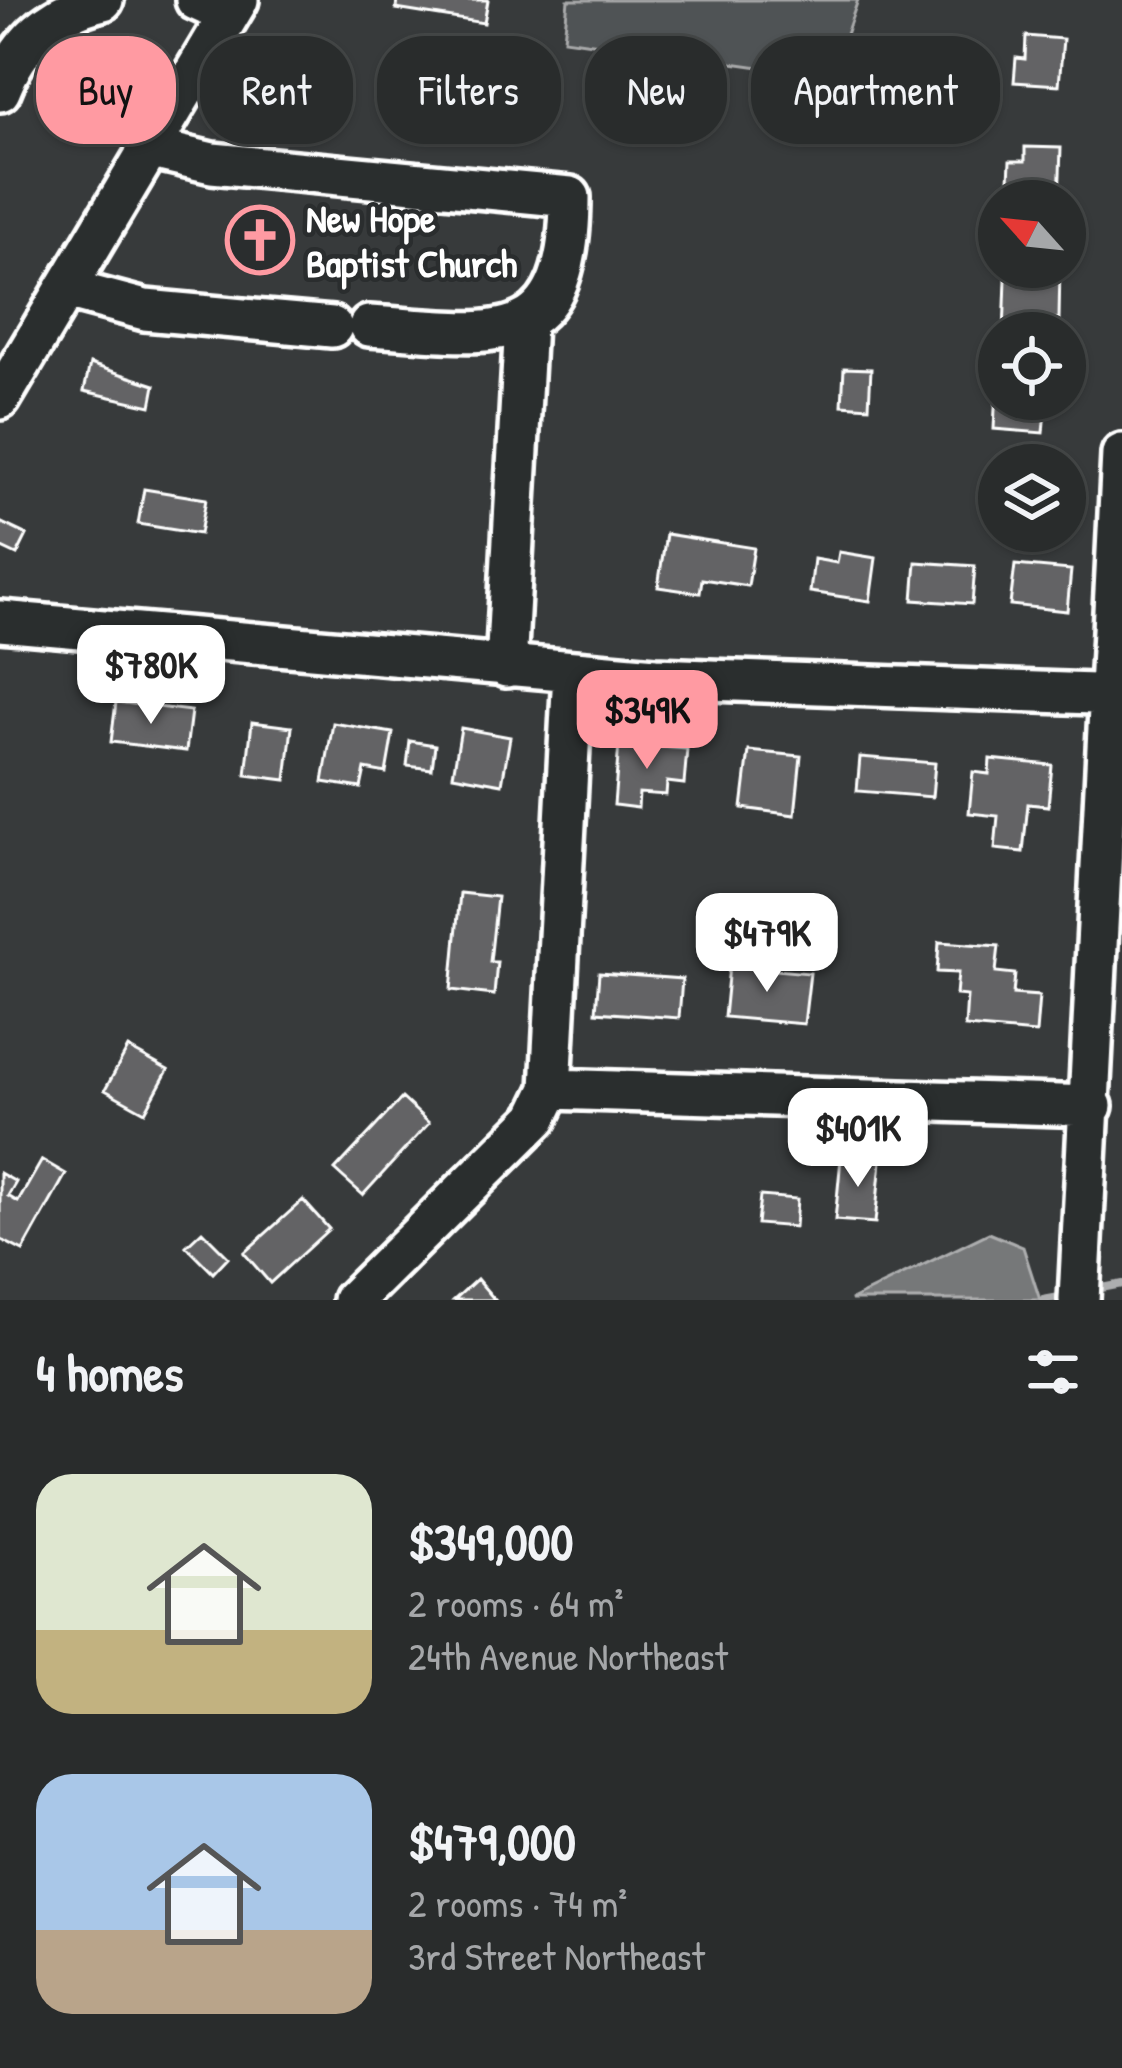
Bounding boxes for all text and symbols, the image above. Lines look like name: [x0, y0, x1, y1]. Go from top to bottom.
chip: Buy: [36, 36, 176, 144]
chip: Rent: [200, 36, 353, 144]
chip: Filters: [377, 36, 561, 144]
chip: New: [585, 36, 727, 144]
chip: Apartment: [751, 36, 1000, 144]
north arrow: [978, 180, 1086, 288]
map controls: [978, 180, 1086, 552]
place label: New Hope Baptist Church: [306, 191, 518, 290]
church icon: New Hope Baptist Church: [225, 205, 295, 275]
button: locate: [978, 312, 1086, 420]
button: layers: [978, 444, 1086, 552]
pin: $780K: [67, 625, 235, 727]
text: $780K: [104, 637, 198, 690]
pin: $349K: [563, 670, 731, 772]
text: $349K: [604, 682, 690, 735]
pin: $479K: [683, 893, 851, 995]
text: $479K: [723, 905, 811, 958]
pin: $401K: [774, 1088, 942, 1190]
text: $401K: [815, 1100, 901, 1153]
text: 4 homes: [36, 1338, 183, 1407]
icon: filters: [1020, 1339, 1086, 1405]
text: $349,000: [408, 1507, 573, 1576]
icon: home: [132, 1522, 276, 1666]
text: 2 rooms · 64 m²: [408, 1576, 624, 1629]
text: 24th Avenue Northeast: [408, 1629, 728, 1682]
text: $479,000: [408, 1807, 576, 1876]
icon: home: [132, 1822, 276, 1966]
text: 2 rooms · 74 m²: [408, 1876, 627, 1929]
text: 3rd Street Northeast: [408, 1929, 705, 1982]

